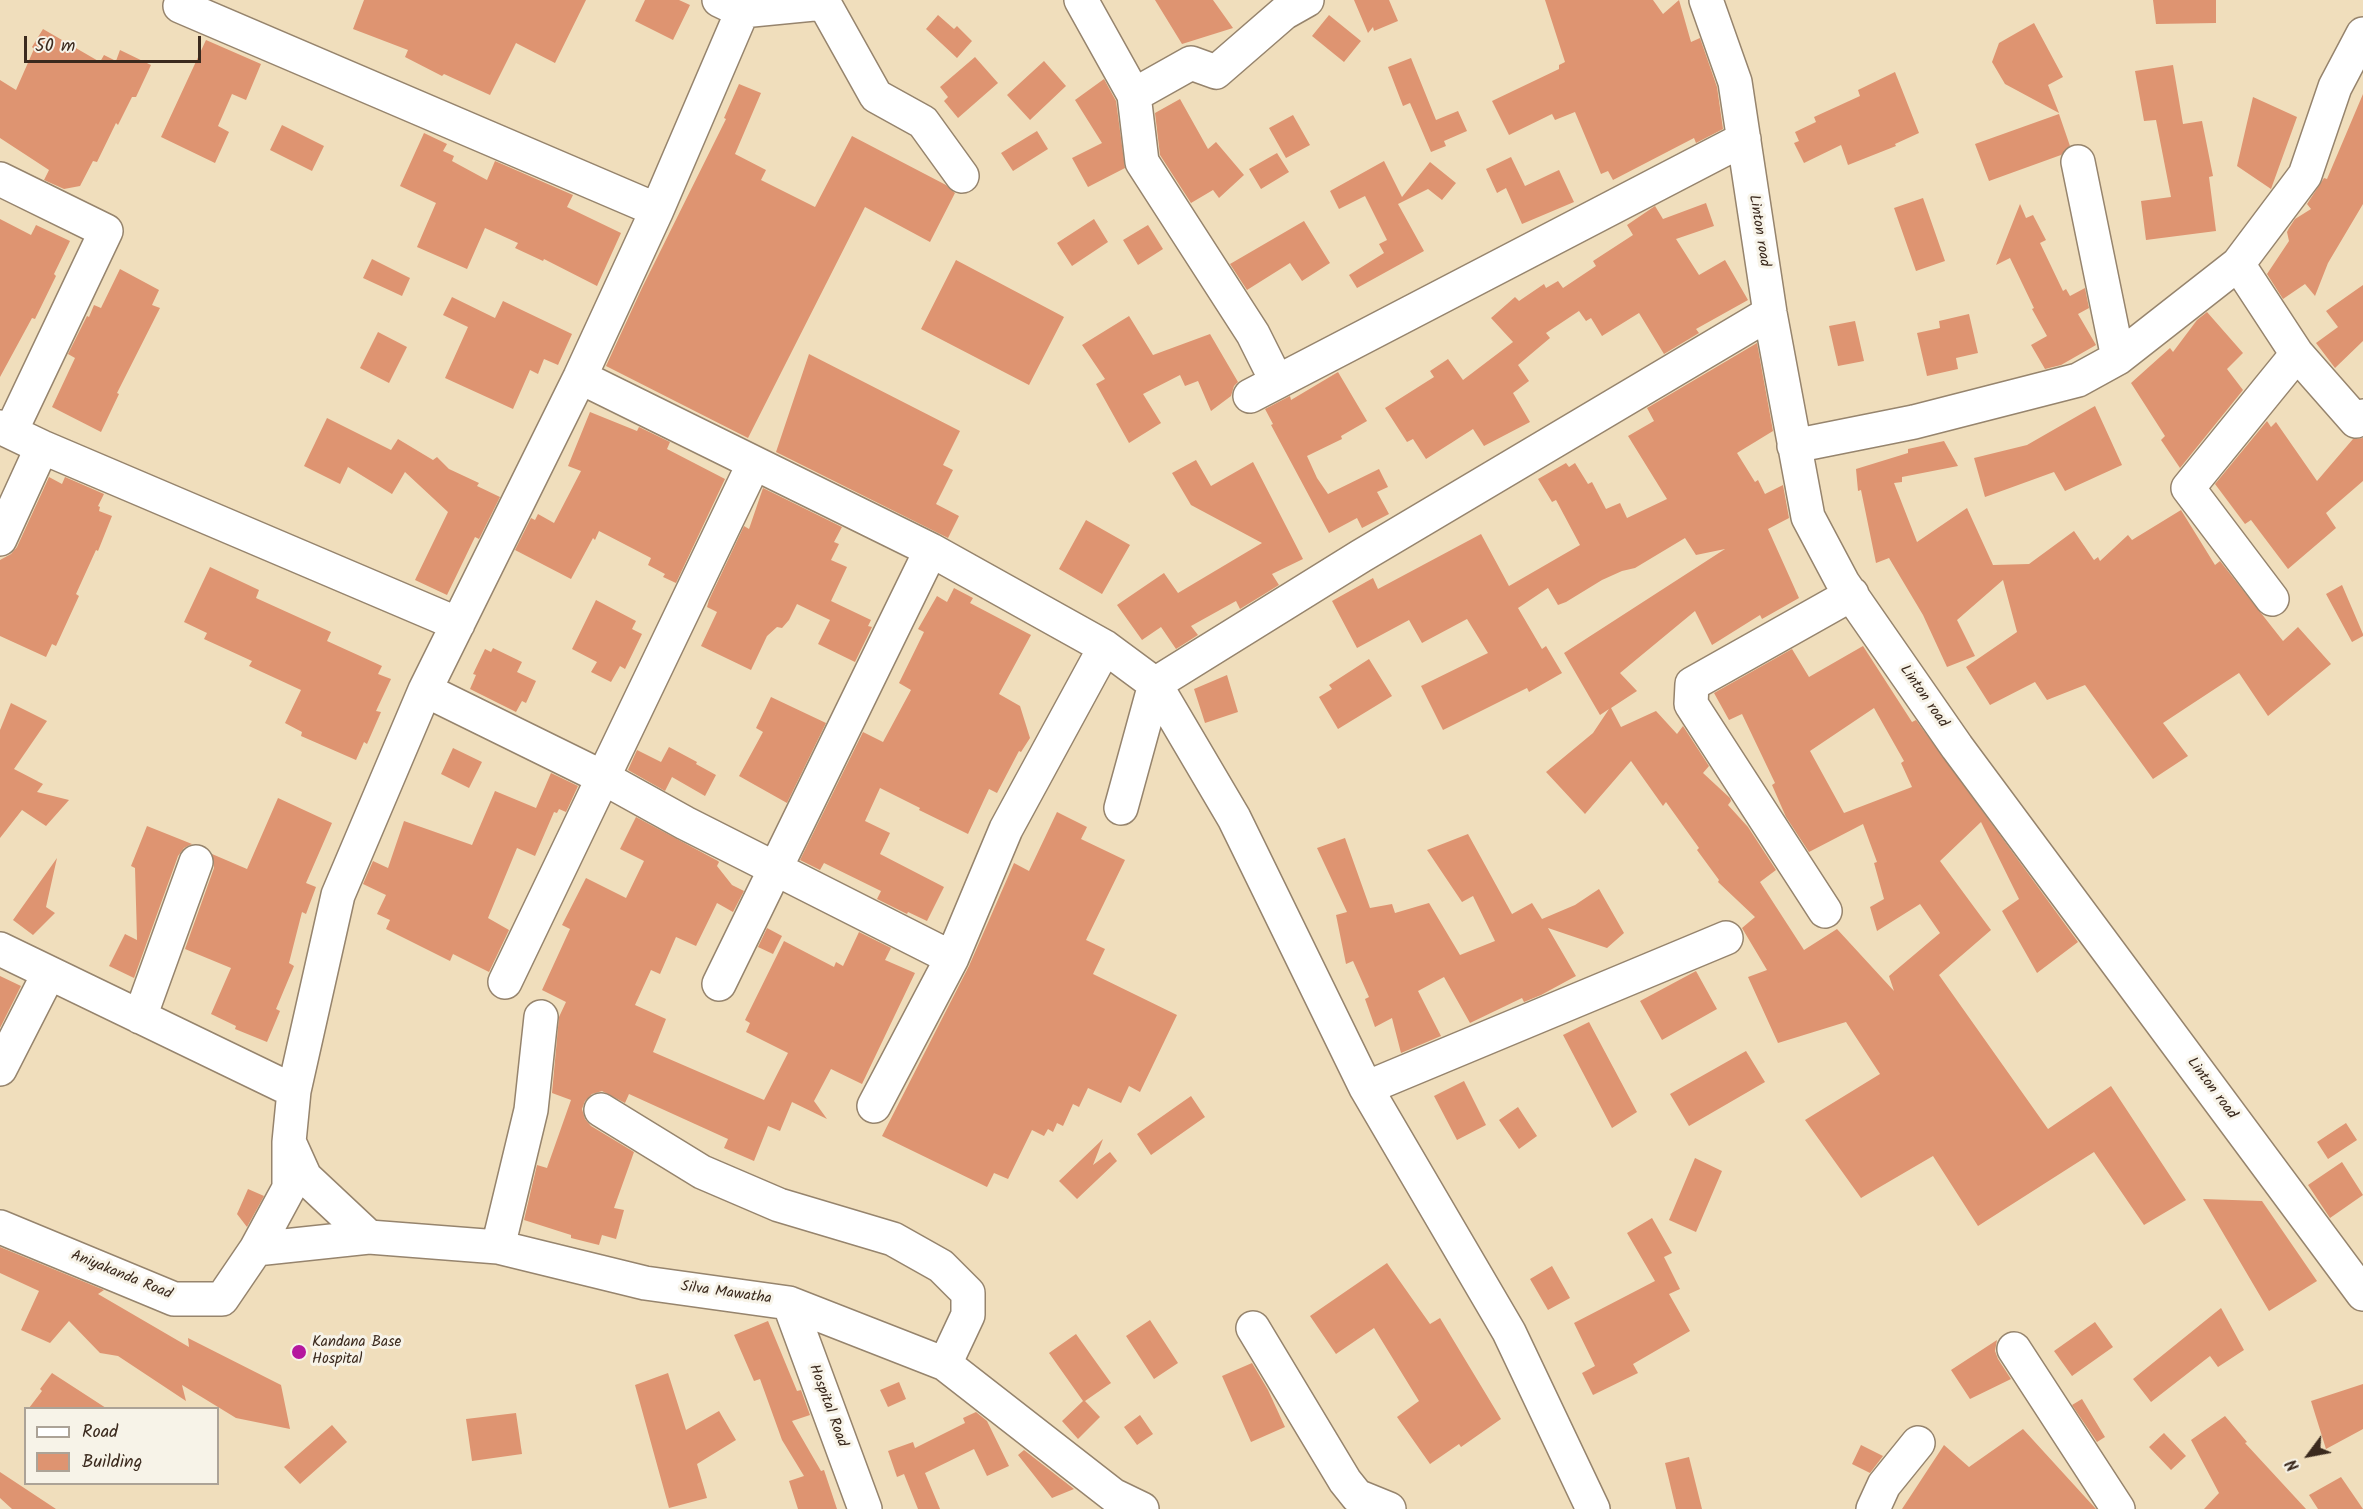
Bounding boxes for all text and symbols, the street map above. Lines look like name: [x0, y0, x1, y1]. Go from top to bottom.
scale bar: [27, 24, 204, 62]
text: 50 m: [35, 32, 75, 61]
street label: Linton road: [1743, 194, 1773, 268]
street label: Linton road: [1895, 662, 1951, 732]
street label: Linton road: [2182, 1055, 2240, 1123]
street label: Aniyakanda Road: [68, 1248, 174, 1304]
street label: Silva Mawatha: [679, 1279, 773, 1309]
place label: Kandana Base Hospital: [312, 1334, 401, 1369]
marker: Kandana Base Hospital: [290, 1343, 308, 1361]
street label: Hospital Road: [804, 1362, 850, 1450]
legend: [24, 1407, 219, 1485]
text: Road: [82, 1418, 118, 1447]
north arrow: [2279, 1425, 2339, 1485]
text: Building: [82, 1448, 142, 1477]
text: N: [2280, 1454, 2307, 1476]

